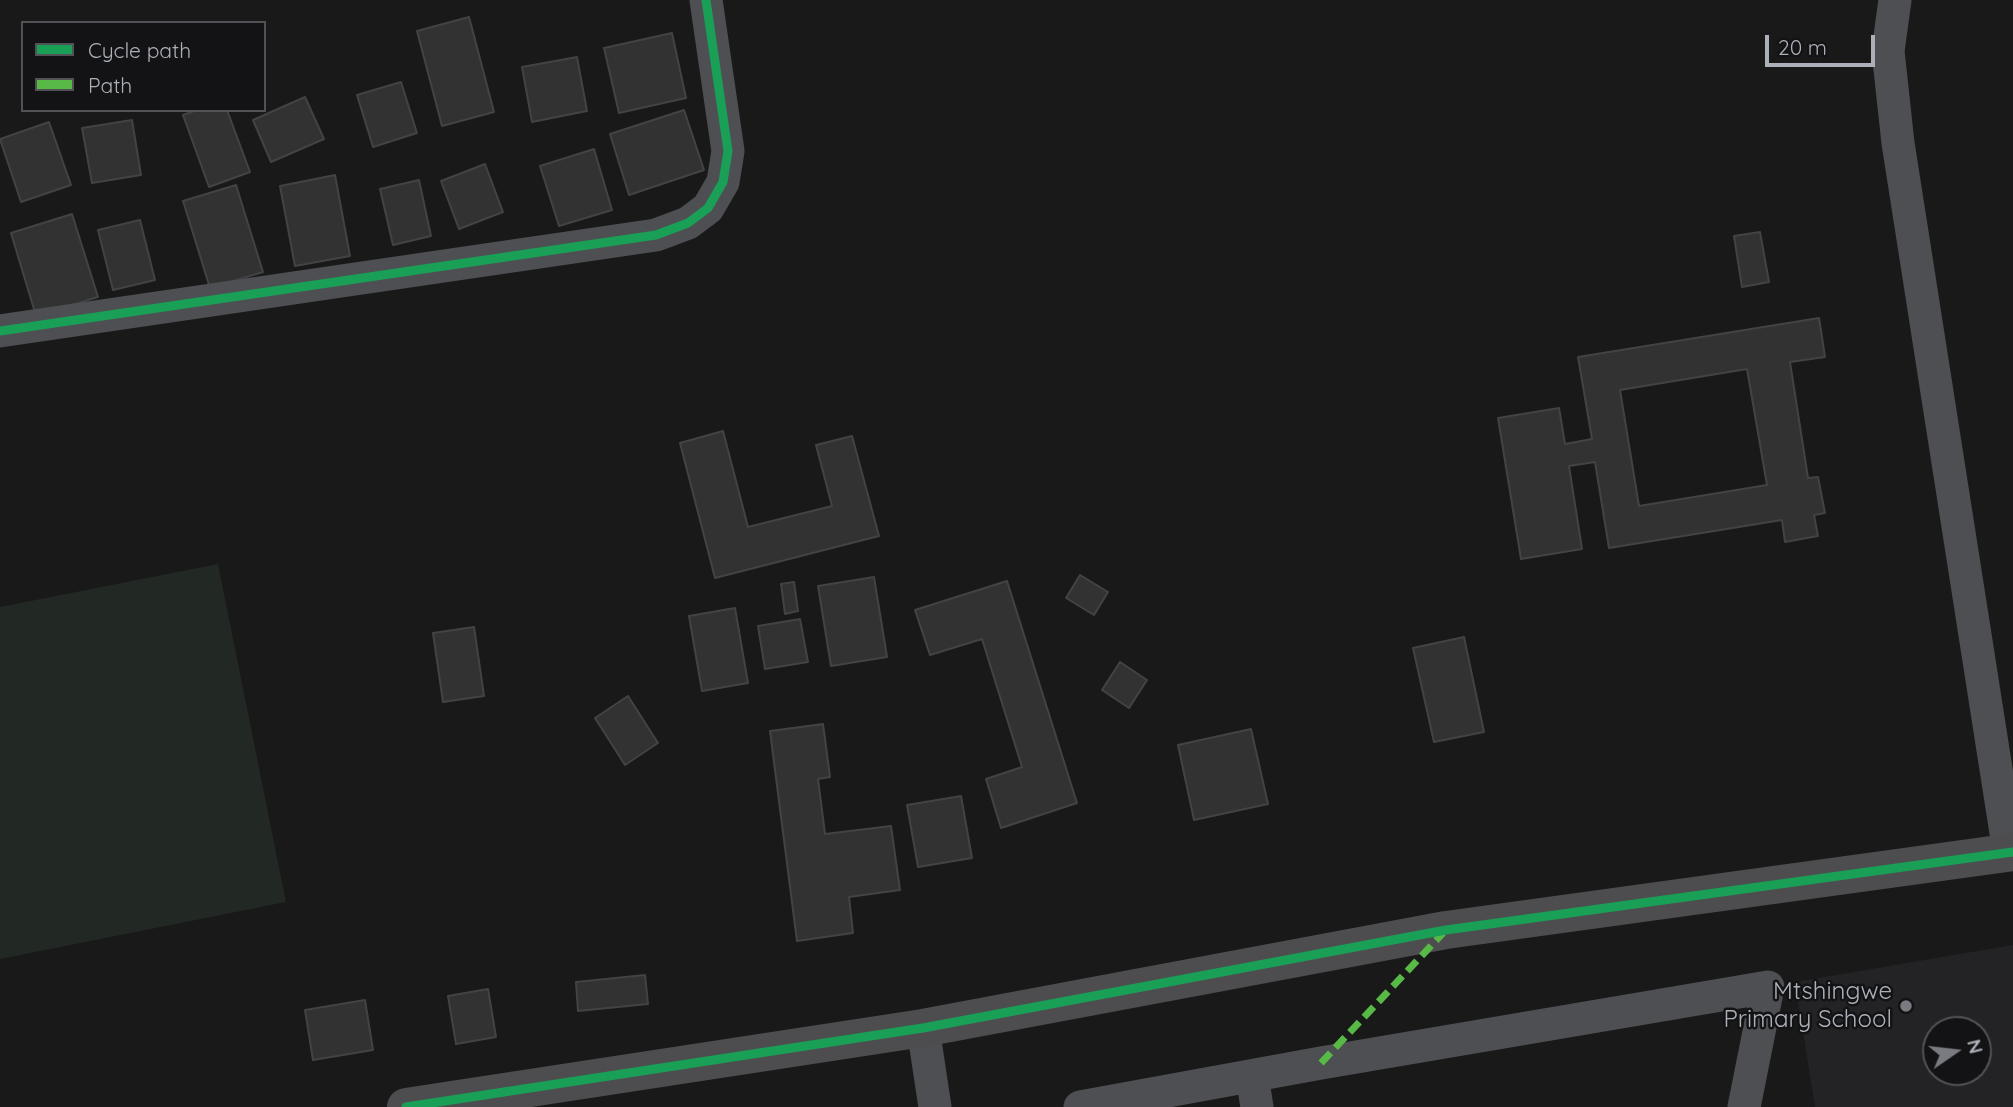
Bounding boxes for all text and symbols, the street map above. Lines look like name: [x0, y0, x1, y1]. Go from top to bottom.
legend: [21, 21, 266, 112]
scale bar: [1768, 21, 1878, 65]
text: 20 m: [1778, 34, 1827, 60]
text: Cycle path: [88, 37, 191, 63]
text: Path: [88, 72, 132, 98]
place label: Mtshingwe Primary School: [1723, 978, 1892, 1034]
marker: Mtshingwe Primary School: [1898, 998, 1914, 1014]
north arrow: [1922, 1016, 1992, 1086]
text: N: [1962, 1037, 1989, 1056]

